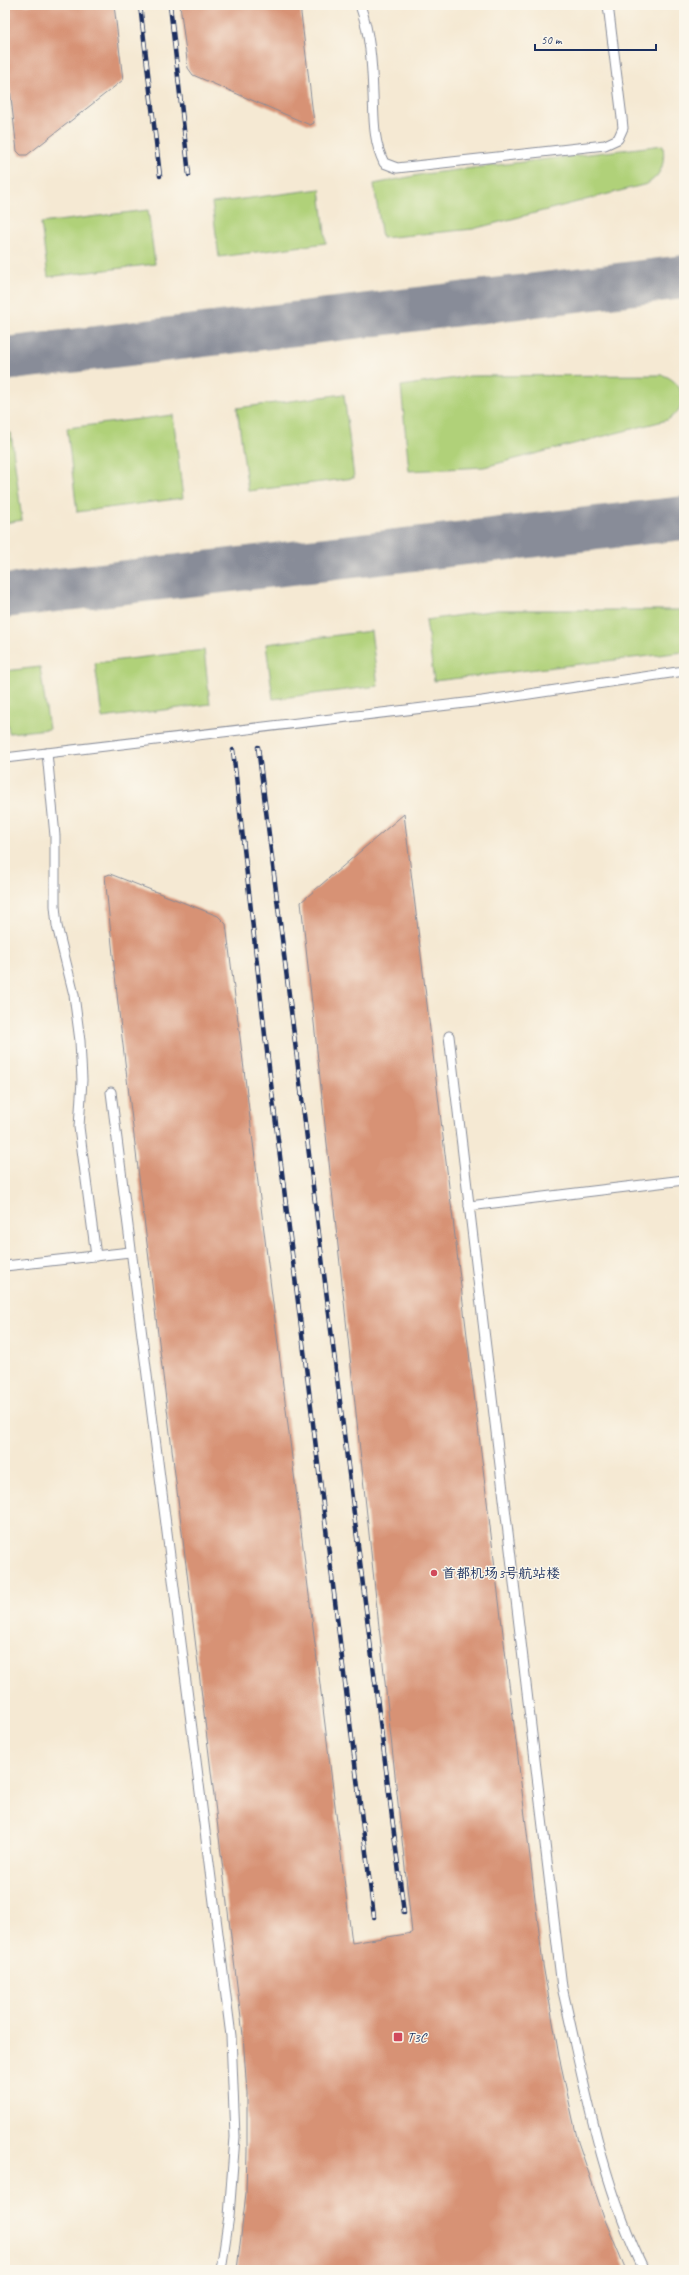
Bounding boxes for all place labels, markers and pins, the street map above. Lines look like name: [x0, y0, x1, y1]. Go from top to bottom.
place label: 首都机场3号航站楼: [442, 1565, 560, 1582]
marker: 首都机场3号航站楼: [429, 1568, 439, 1578]
place label: T3C: [407, 2029, 428, 2046]
marker: T3C: [392, 2031, 404, 2043]

